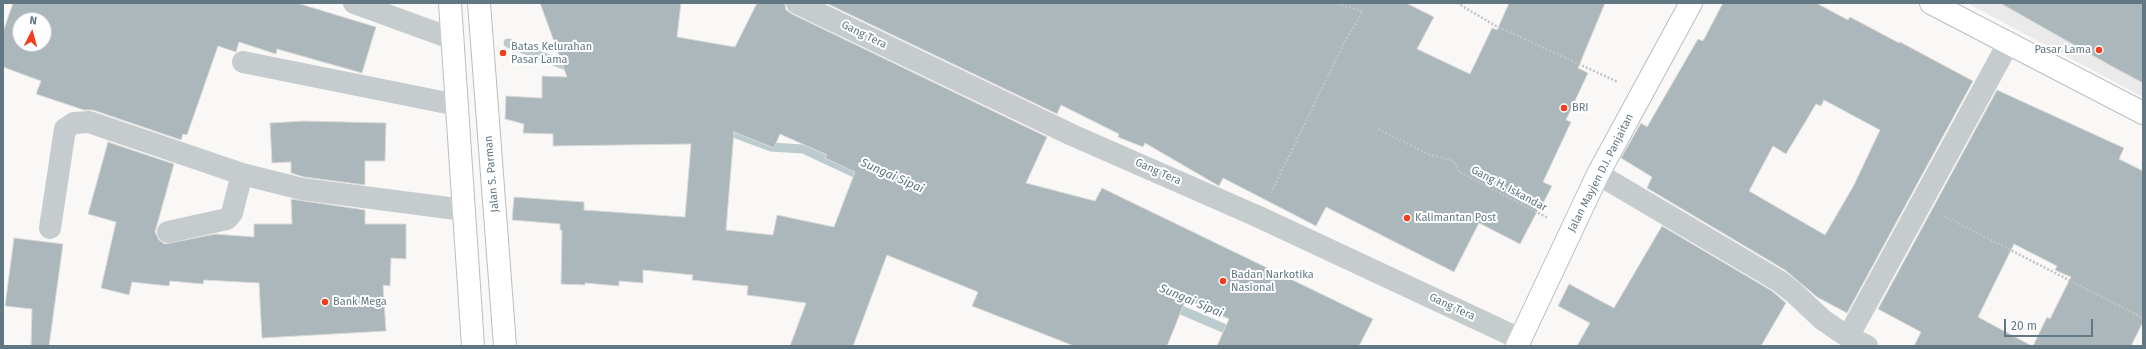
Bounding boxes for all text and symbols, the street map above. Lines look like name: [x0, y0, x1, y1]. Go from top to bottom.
north arrow: [12, 12, 52, 52]
text: N: [29, 14, 38, 27]
street label: Gang Tera: [839, 18, 889, 52]
place label: Batas Kelurahan Pasar Lama: [511, 40, 592, 66]
place label: Pasar Lama: [2034, 43, 2091, 57]
marker: Pasar Lama: [2094, 45, 2104, 55]
marker: Batas Kelurahan Pasar Lama: [498, 48, 508, 58]
place label: BRI: [1572, 101, 1589, 115]
marker: BRI: [1559, 103, 1569, 113]
street label: Jalan Mayjen D.I. Panjaitan: [1565, 112, 1637, 234]
street label: Jalan S. Parman: [482, 135, 502, 213]
water label: Sungai Sipai: [858, 156, 926, 196]
street label: Gang Tera: [1133, 156, 1183, 188]
street label: Gang H. Iskandar: [1469, 163, 1549, 215]
place label: Kalimantan Post: [1415, 211, 1496, 225]
marker: Kalimantan Post: [1402, 213, 1412, 223]
place label: Badan Narkotika Nasional: [1231, 268, 1314, 294]
marker: Badan Narkotika Nasional: [1218, 276, 1228, 286]
water label: Sungai Sipai: [1157, 281, 1225, 321]
street label: Gang Tera: [1427, 291, 1477, 323]
place label: Bank Mega: [333, 295, 387, 309]
marker: Bank Mega: [320, 297, 330, 307]
scale bar: [2006, 311, 2095, 337]
text: 20 m: [2011, 319, 2037, 333]

